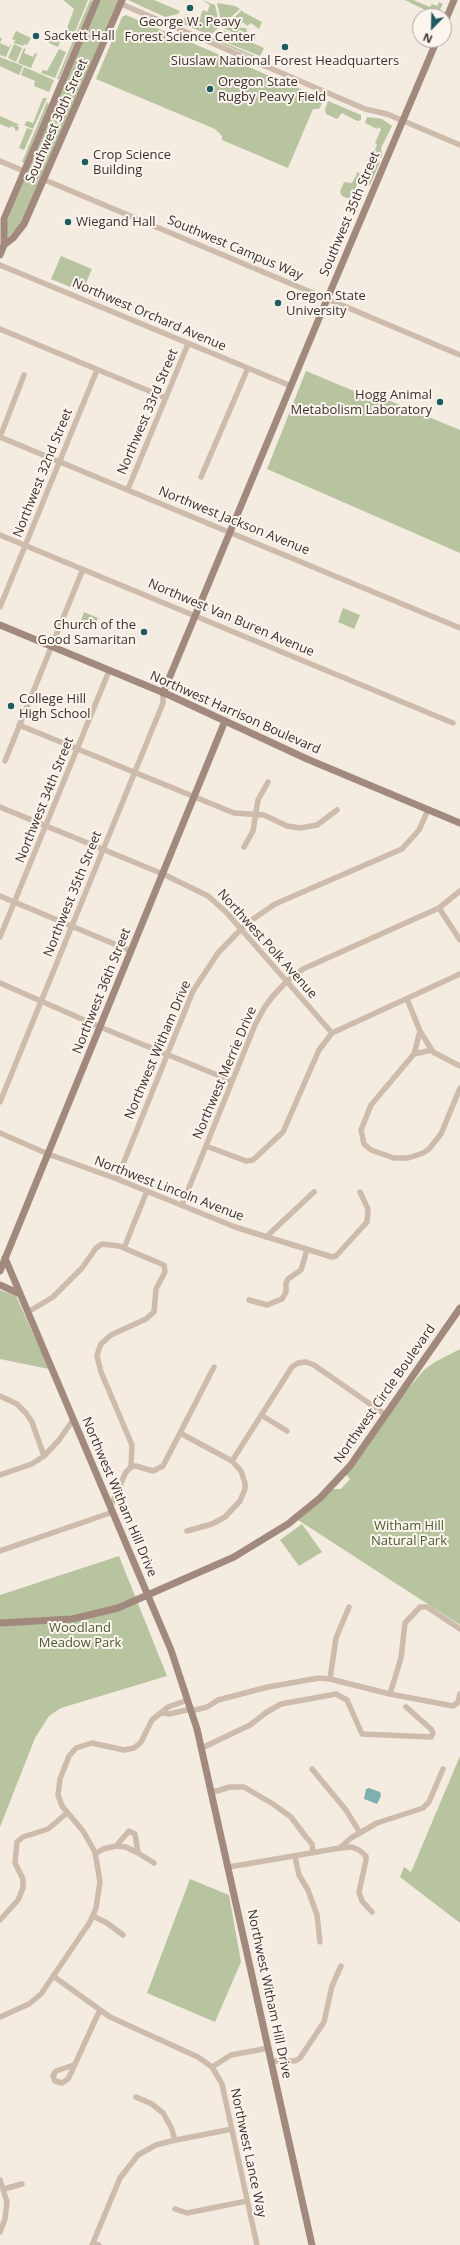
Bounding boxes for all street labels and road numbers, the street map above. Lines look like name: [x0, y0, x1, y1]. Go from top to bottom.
street label: Southwest 30th Street: [23, 56, 91, 186]
street label: Southwest 35th Street: [317, 149, 383, 279]
street label: Southwest Campus Way: [165, 212, 305, 284]
street label: Northwest Orchard Avenue: [70, 275, 228, 355]
street label: Northwest 33rd Street: [114, 347, 182, 477]
street label: Northwest 32nd Street: [10, 406, 76, 540]
street label: Northwest Jackson Avenue: [156, 484, 312, 558]
street label: Northwest Van Buren Avenue: [146, 576, 316, 660]
street label: Northwest Harrison Boulevard: [147, 668, 323, 758]
street label: Northwest 34th Street: [13, 735, 77, 865]
street label: Northwest 35th Street: [41, 829, 105, 959]
street label: Northwest Polk Avenue: [214, 886, 320, 1002]
street label: Northwest 36th Street: [70, 926, 134, 1056]
street label: Northwest Witham Drive: [122, 978, 194, 1122]
street label: Northwest Merrie Drive: [190, 1004, 260, 1142]
street label: Northwest Lincoln Avenue: [92, 1153, 246, 1225]
street label: Northwest Circle Boulevard: [331, 1322, 439, 1466]
street label: Northwest Witham Hill Drive: [78, 1415, 160, 1579]
street label: Northwest Witham Hill Drive: [243, 1908, 295, 2080]
street label: Northwest Lance Way: [227, 2087, 269, 2219]

